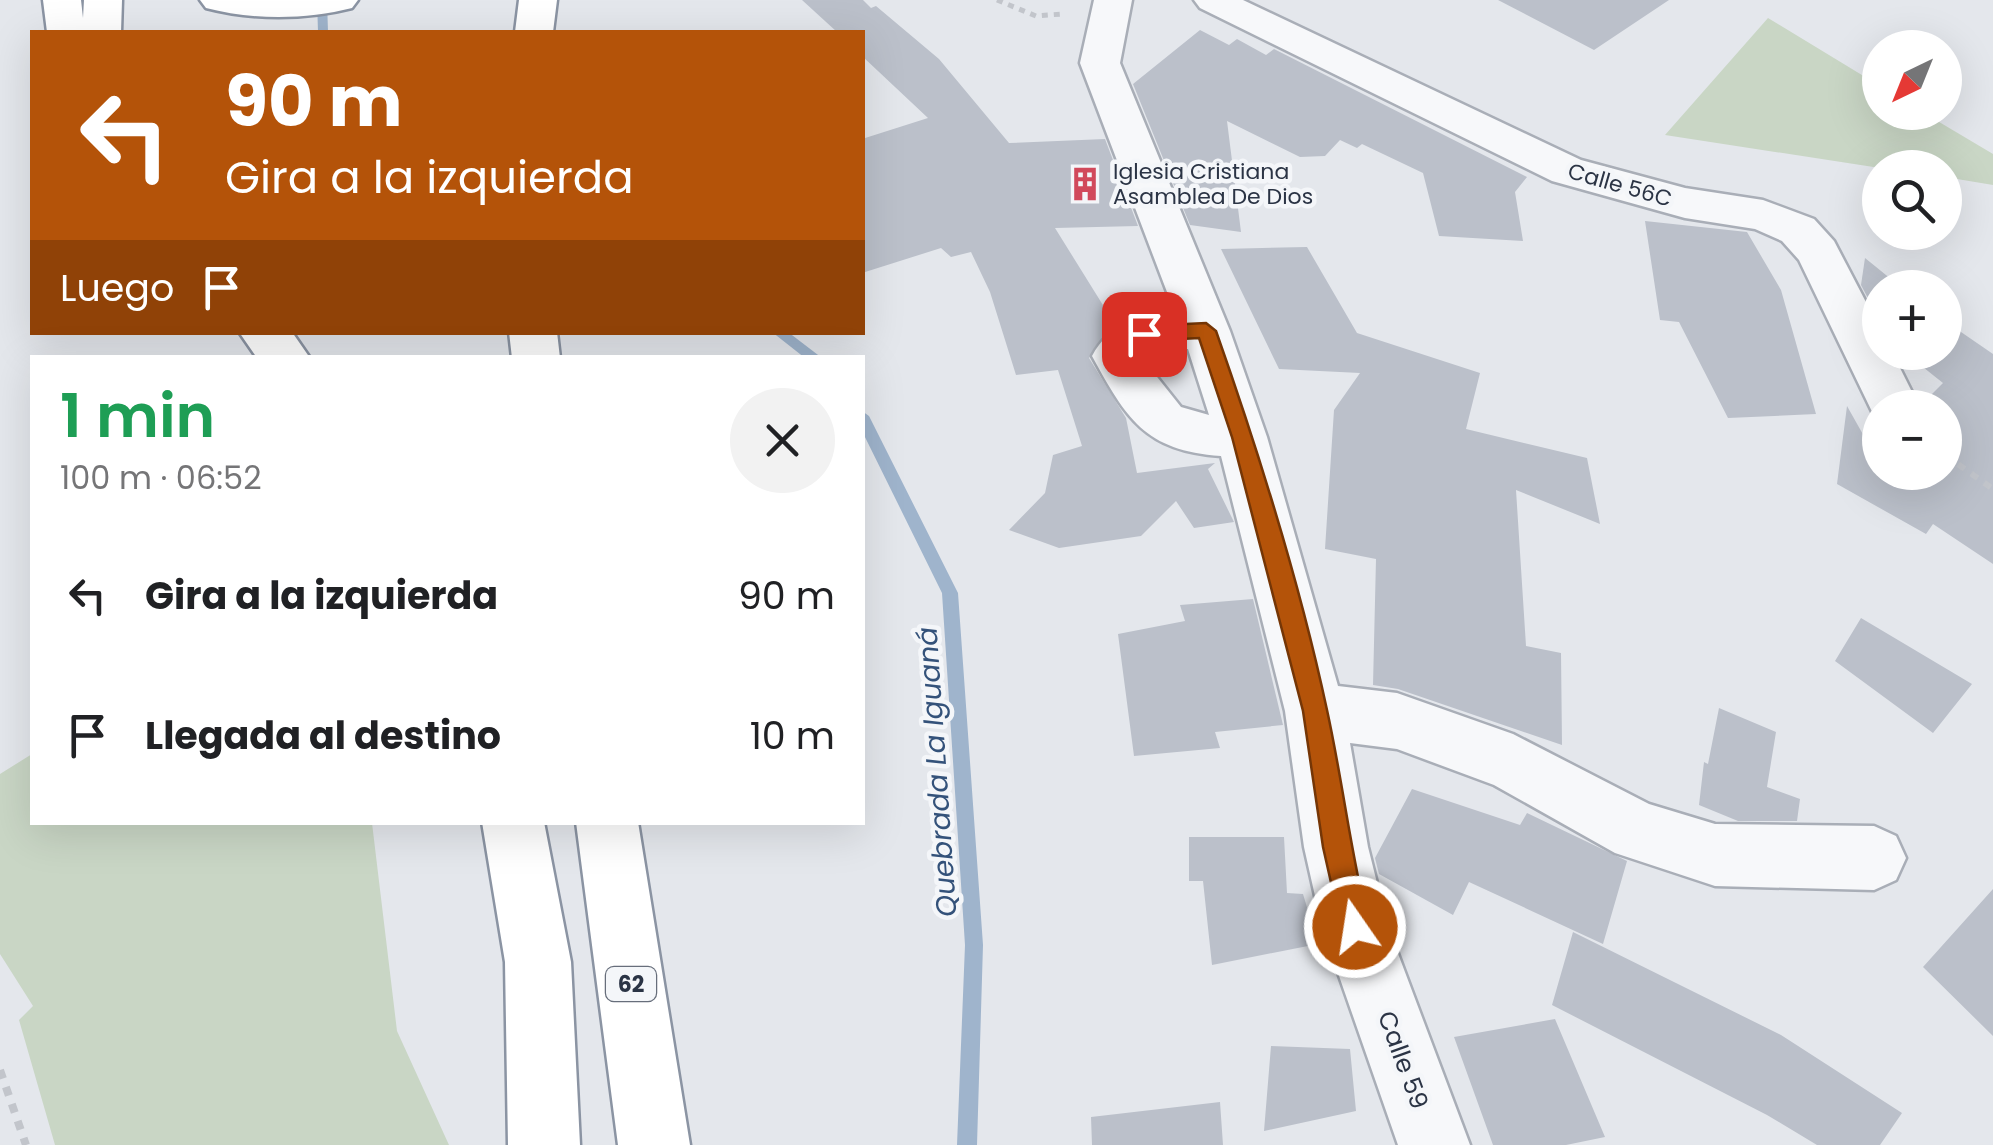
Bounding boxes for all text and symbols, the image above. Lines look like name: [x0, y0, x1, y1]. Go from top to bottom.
north arrow: [1862, 30, 1962, 130]
map controls: [1862, 30, 1962, 490]
text: 90 m: [225, 52, 403, 151]
icon: left: [60, 70, 190, 200]
text: Gira a la izquierda: [225, 146, 634, 209]
button: search: [1862, 150, 1962, 250]
street label: Calle 56C: [1564, 155, 1676, 215]
place label: Iglesia Cristiana Asamblea De Dios: [1113, 156, 1313, 212]
building icon: Iglesia Cristiana Asamblea De Dios: [1066, 165, 1104, 203]
icon: arrive: [194, 260, 249, 315]
text: Luego: [60, 261, 174, 314]
button: +: [1862, 270, 1962, 370]
pin: [1102, 292, 1187, 377]
icon: arrive: [1117, 307, 1172, 362]
text: 1 min: [60, 374, 215, 458]
button: close: [730, 388, 835, 493]
button: −: [1862, 390, 1962, 490]
text: 100 m · 06:52: [60, 455, 262, 500]
icon: left: [60, 568, 115, 623]
text: Gira a la izquierda: [145, 569, 498, 622]
text: 90 m: [738, 569, 835, 622]
water label: Quebrada La Iguaná: [907, 626, 967, 918]
icon: arrive: [60, 708, 115, 763]
text: Llegada al destino: [145, 709, 501, 762]
text: 10 m: [750, 709, 835, 762]
position arrow: [1303, 875, 1407, 979]
road number: 62: [606, 967, 656, 1001]
street label: Calle 59: [1369, 1006, 1437, 1114]

